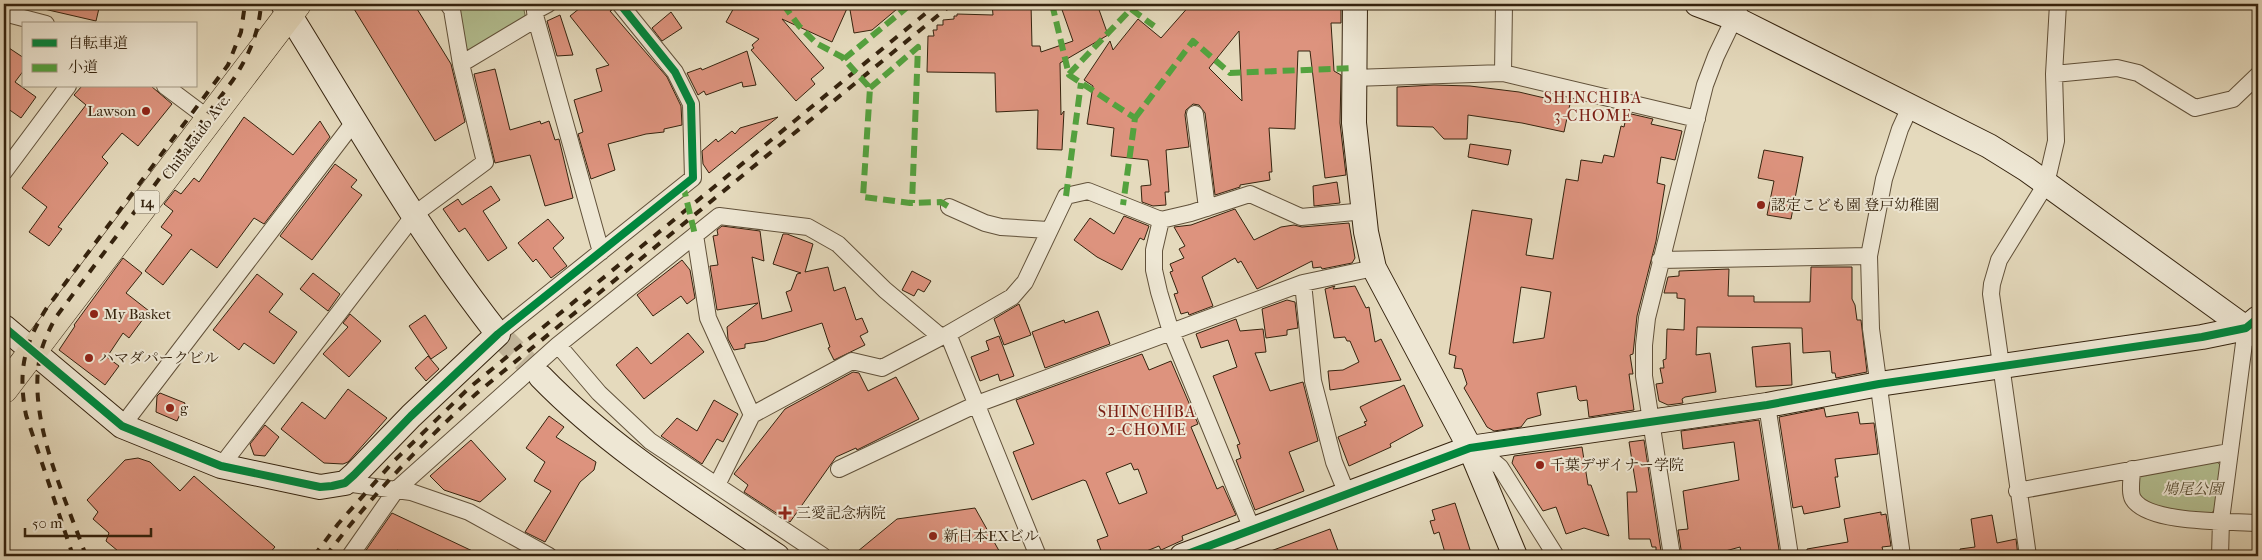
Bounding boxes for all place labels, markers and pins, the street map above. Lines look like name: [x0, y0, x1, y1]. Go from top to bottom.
place label: Lawson: [87, 102, 136, 120]
marker: Lawson: [140, 105, 152, 117]
place label: 認定こども園 登戸幼稚園: [1771, 196, 1939, 214]
marker: 認定こども園 登戸幼稚園: [1755, 199, 1767, 211]
place label: My Basket: [104, 305, 172, 323]
marker: My Basket: [88, 308, 100, 320]
place label: ハマダパークビル: [99, 349, 219, 367]
marker: ハマダパークビル: [83, 352, 95, 364]
place label: g: [180, 399, 189, 417]
marker: g: [164, 402, 176, 414]
place label: 千葉デザイナー学院: [1550, 456, 1684, 474]
marker: 千葉デザイナー学院: [1534, 459, 1546, 471]
place label: 三愛記念病院: [796, 504, 886, 522]
marker: 三愛記念病院: [778, 506, 792, 520]
place label: 新日本EXビル: [943, 527, 1039, 545]
marker: 新日本EXビル: [927, 530, 939, 542]

